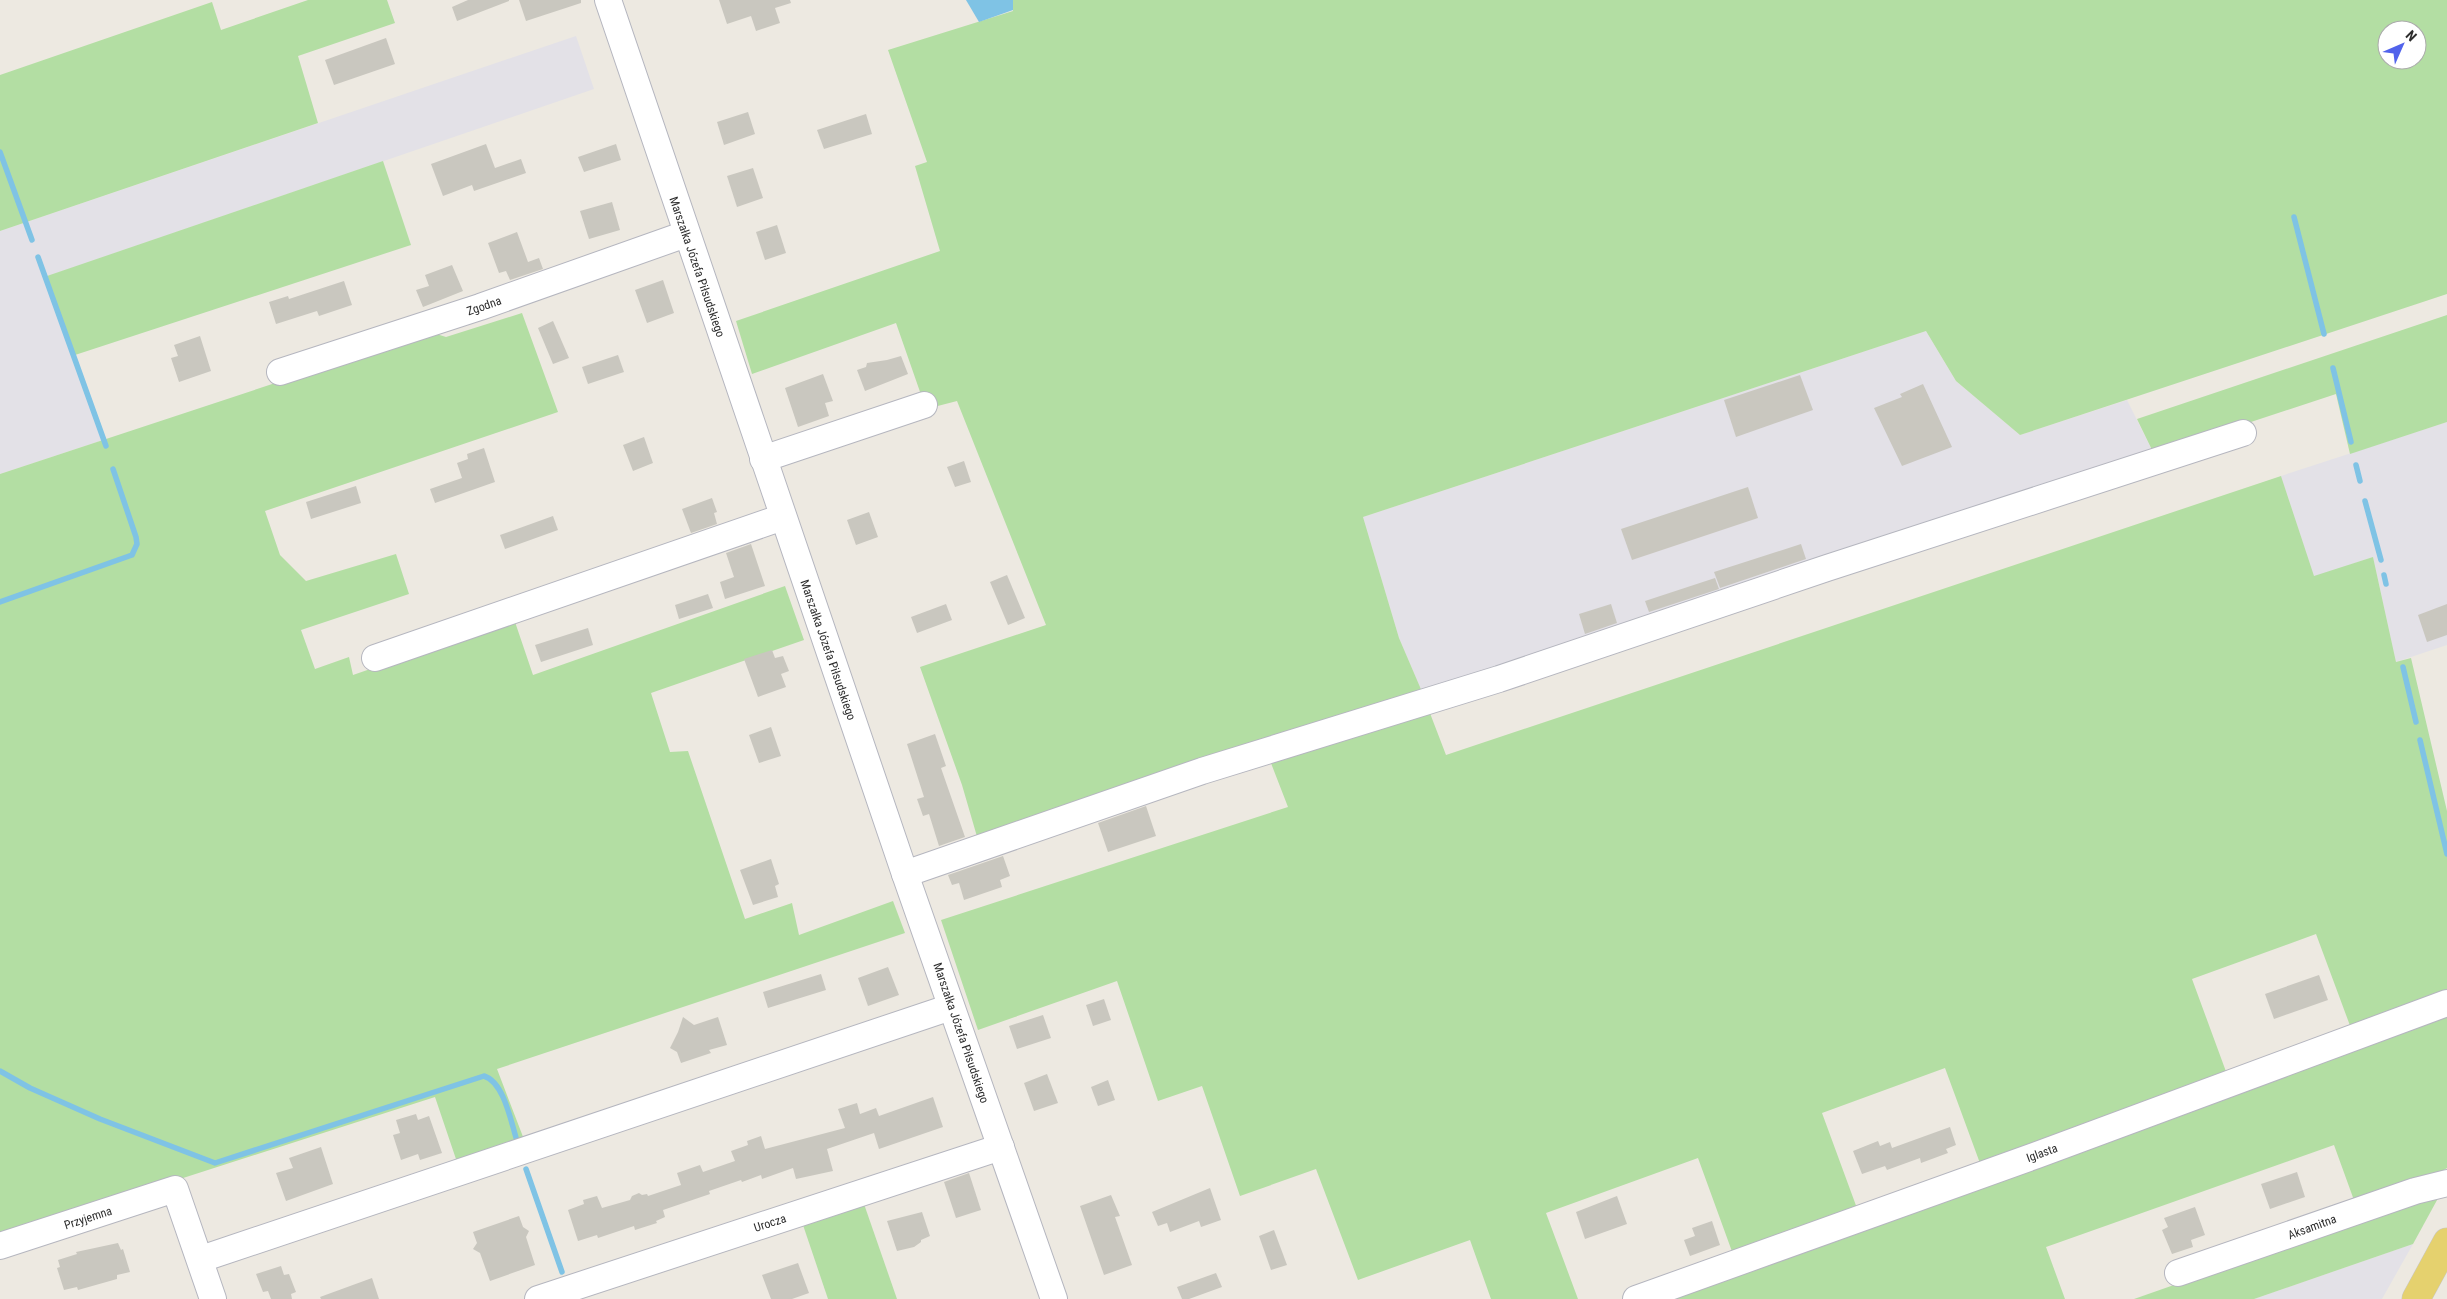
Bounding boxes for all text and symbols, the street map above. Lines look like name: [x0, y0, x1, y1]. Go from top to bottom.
north arrow: [2377, 20, 2427, 70]
text: N: [2403, 27, 2420, 44]
street label: Marszałka Józefa Piłsudskiego: [666, 195, 728, 339]
street label: Zgodna: [465, 294, 503, 318]
street label: Marszałka Józefa Piłsudskiego: [797, 578, 859, 722]
street label: Marszałka Józefa Piłsudskiego: [930, 961, 992, 1105]
street label: Iglasta: [2024, 1141, 2060, 1165]
street label: Przyjemna: [62, 1204, 114, 1232]
street label: Urocza: [752, 1211, 788, 1235]
street label: Aksamitna: [2286, 1212, 2338, 1242]

